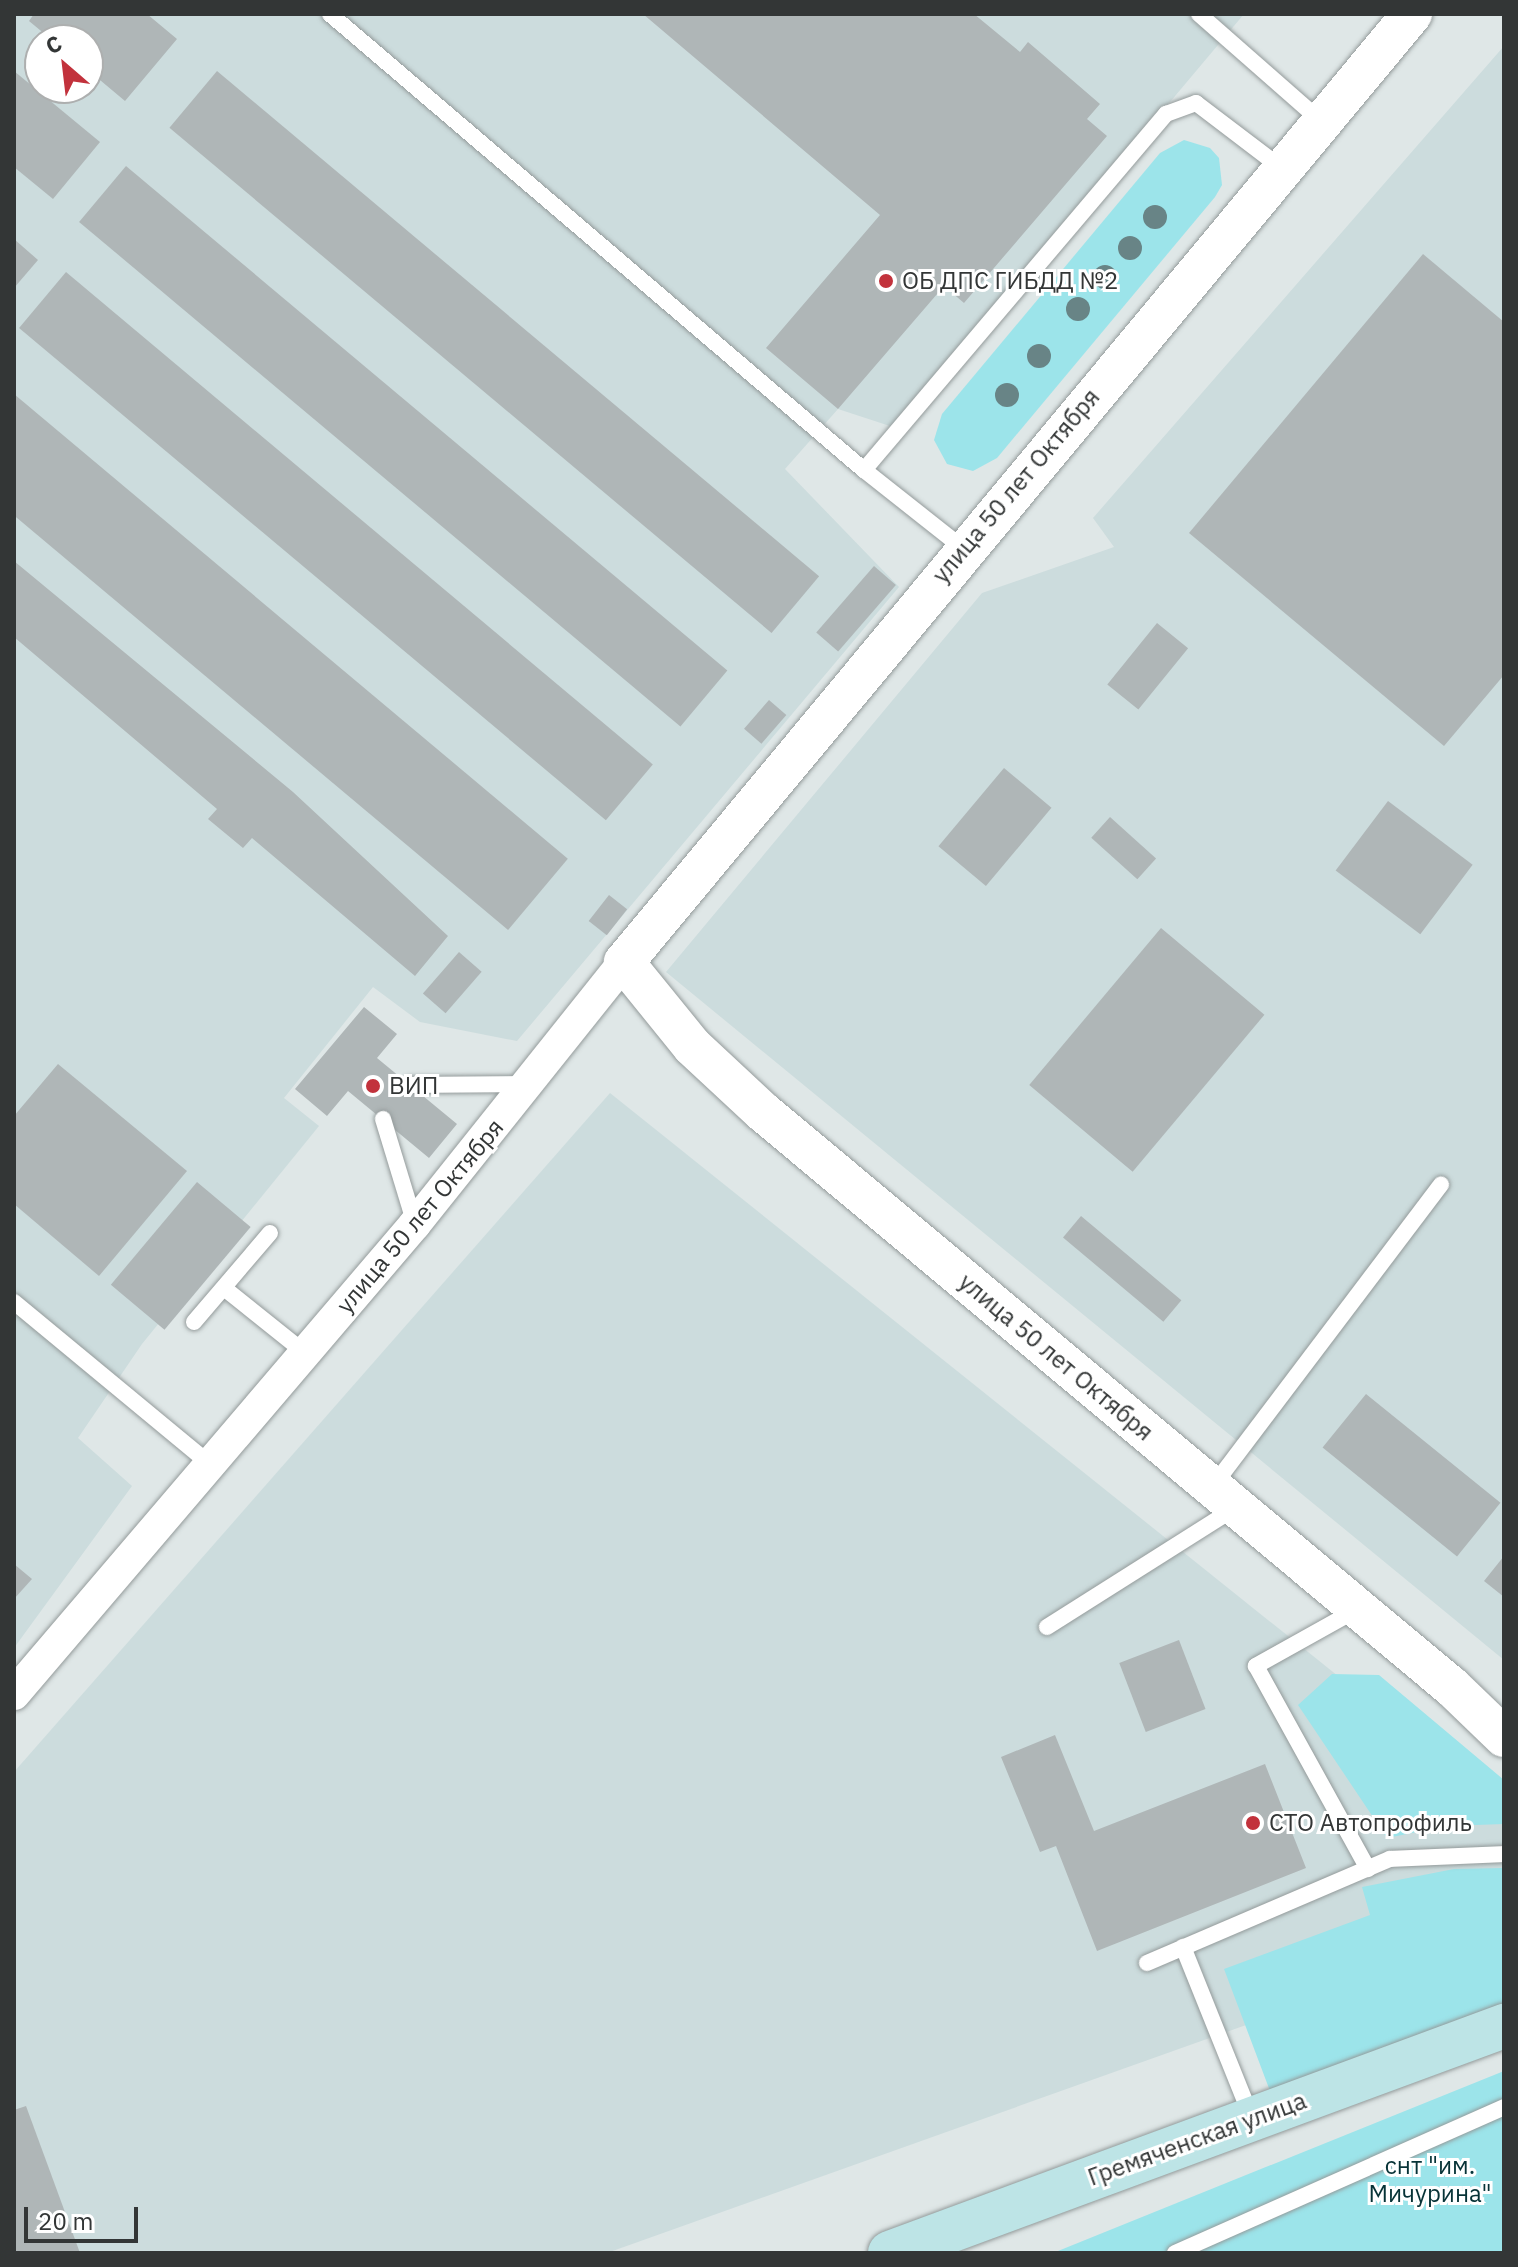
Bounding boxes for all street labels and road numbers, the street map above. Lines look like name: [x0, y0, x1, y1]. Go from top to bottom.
street label: улица 50 лет Октября: [926, 383, 1106, 589]
street label: улица 50 лет Октября: [330, 1113, 510, 1319]
street label: улица 50 лет Октября: [953, 1267, 1159, 1447]
street label: Гремяченская улица: [1084, 2086, 1310, 2192]

